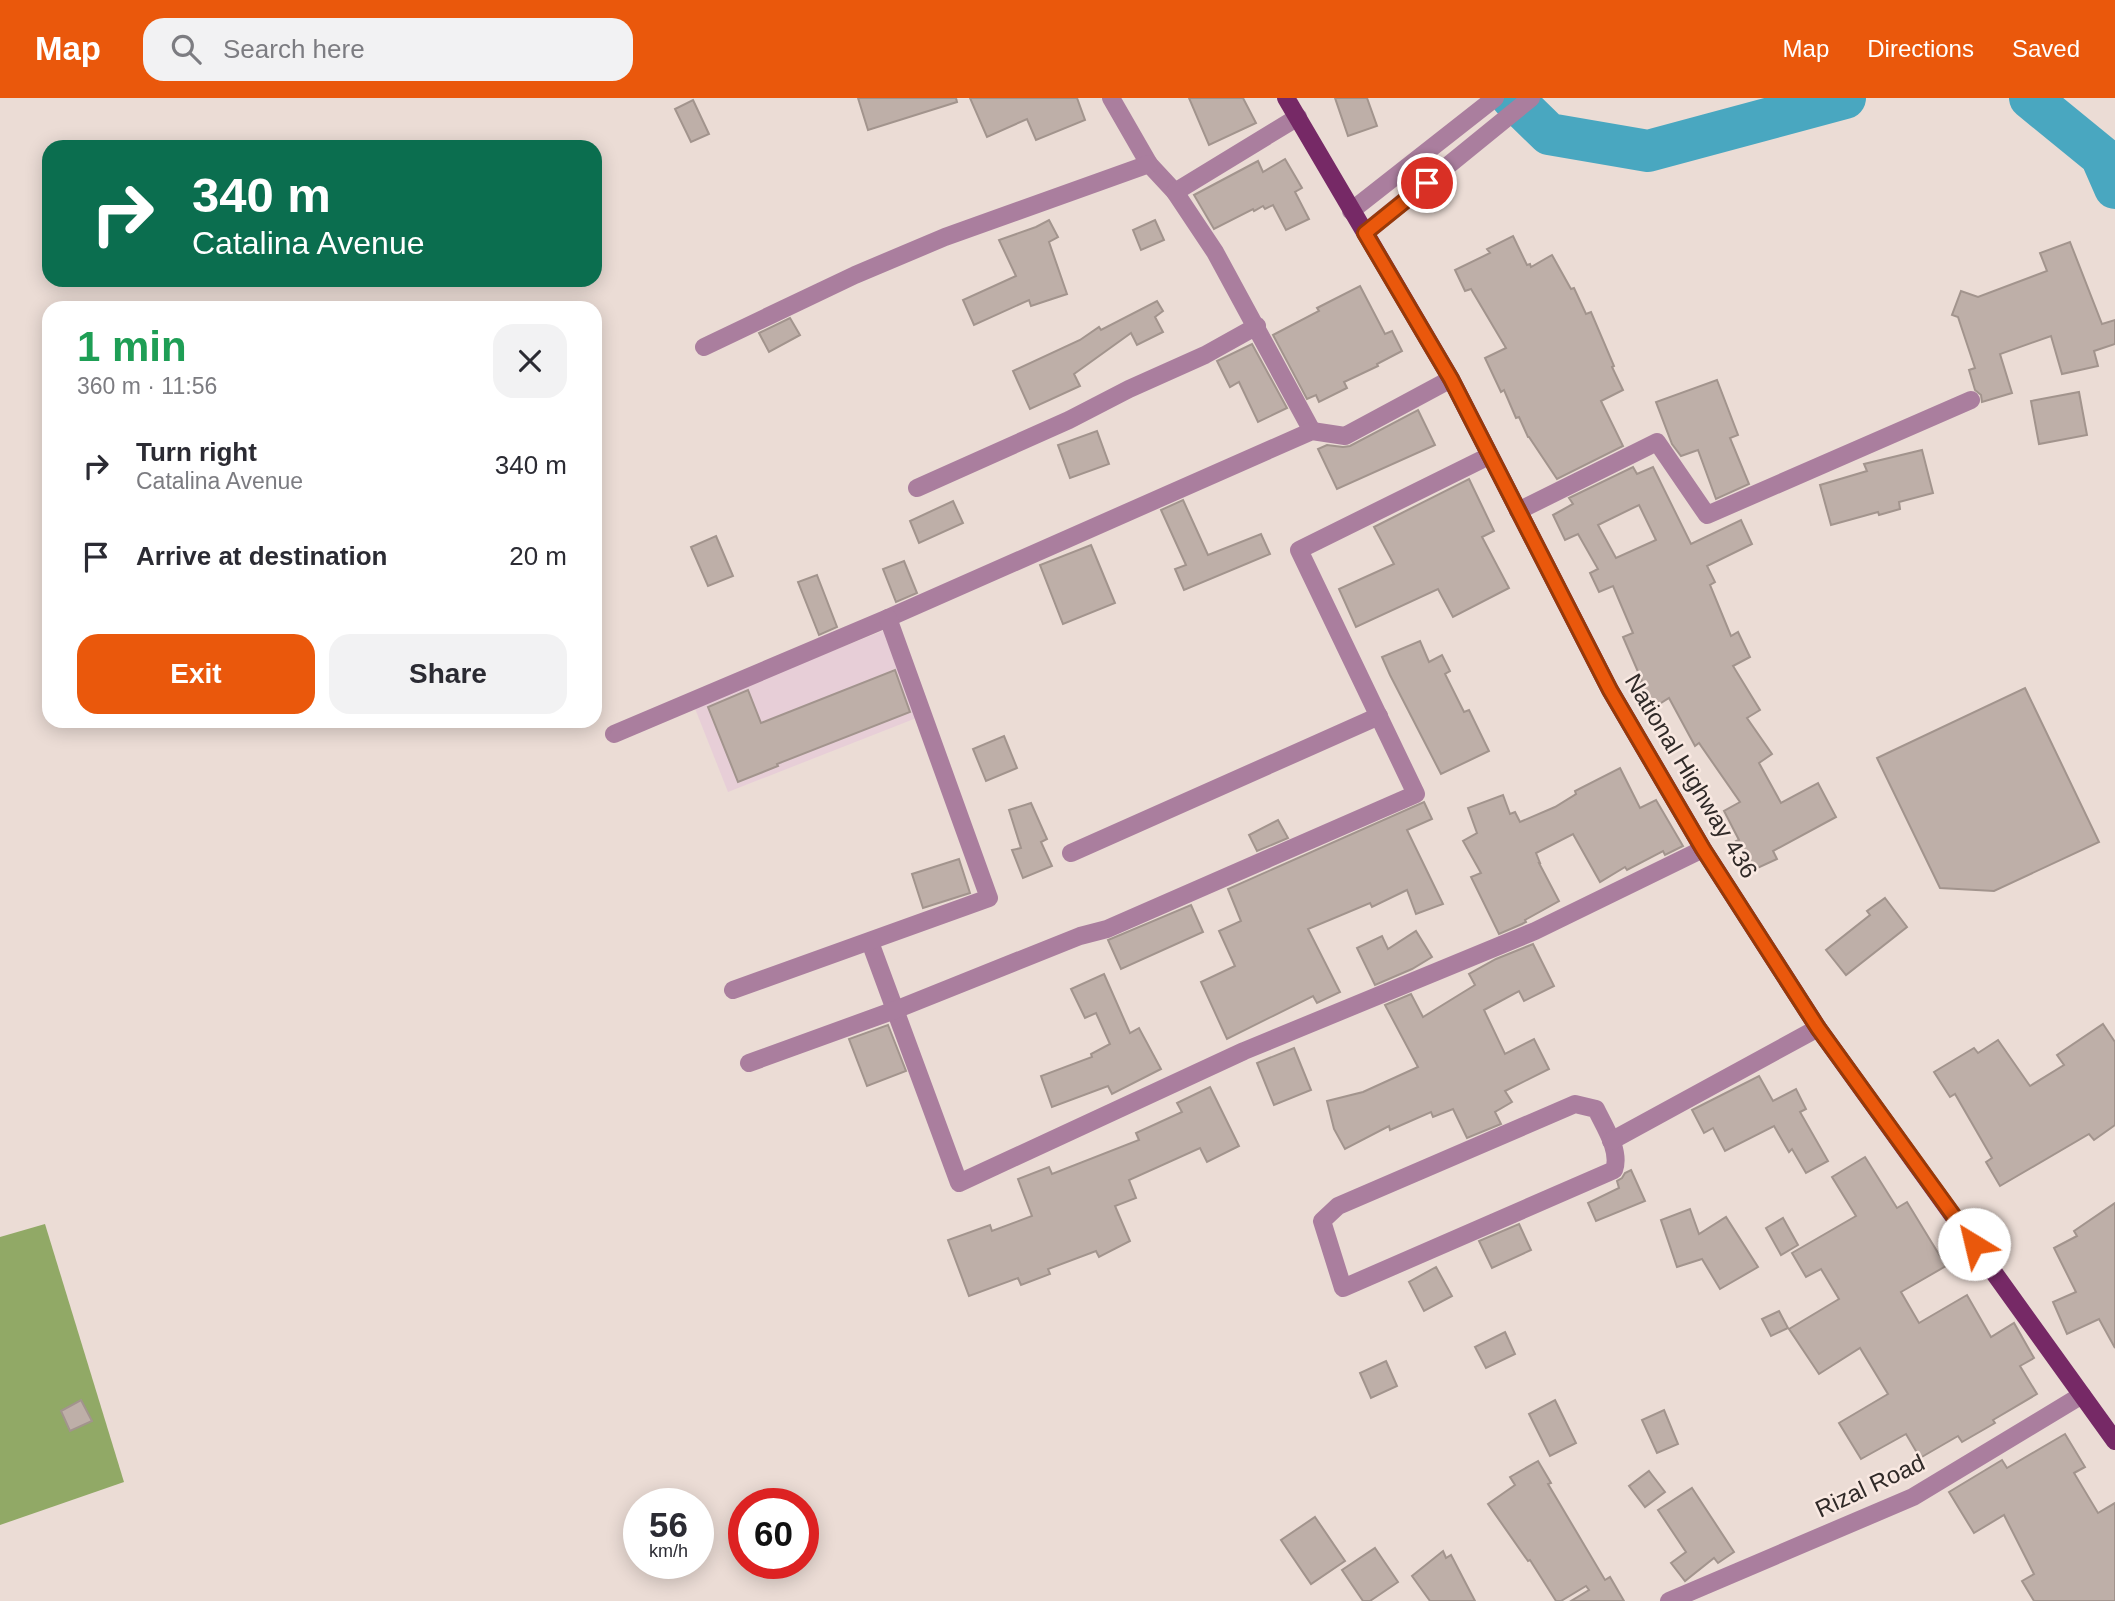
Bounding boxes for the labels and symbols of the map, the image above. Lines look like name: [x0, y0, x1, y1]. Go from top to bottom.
pin: [1397, 153, 1457, 213]
street label: National Highway 436: [1620, 669, 1763, 883]
position arrow: [1937, 1207, 2011, 1281]
street label: Rizal Road: [1811, 1449, 1929, 1523]
speed limit sign: 60: [728, 1488, 819, 1579]

